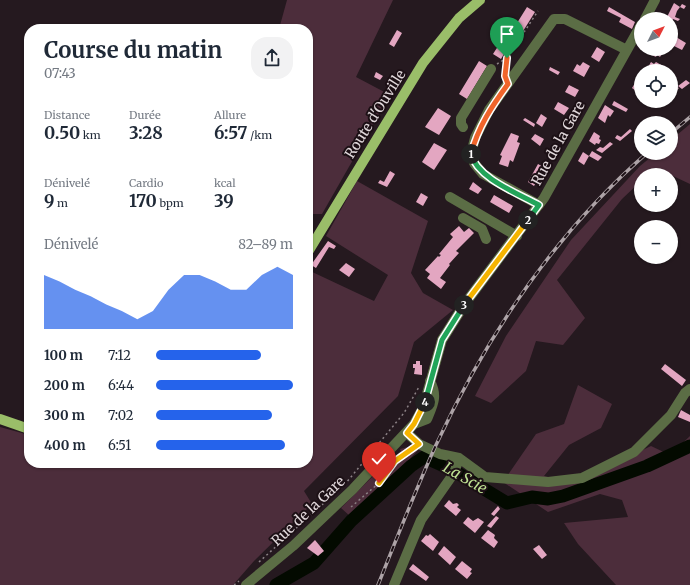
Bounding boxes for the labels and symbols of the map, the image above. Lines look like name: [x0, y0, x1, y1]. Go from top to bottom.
north arrow: [634, 12, 678, 56]
pin: [490, 17, 524, 58]
street label: Route d'Ouville: [341, 66, 409, 162]
street label: Rue de la Gare: [527, 97, 589, 189]
pin: 1: [461, 144, 481, 164]
pin: 2: [518, 210, 538, 230]
pin: 3: [454, 295, 474, 315]
pin: 4: [415, 392, 435, 412]
pin: [362, 442, 396, 483]
water label: La Scie: [440, 457, 491, 498]
street label: Rue de la Gare: [267, 472, 349, 550]

